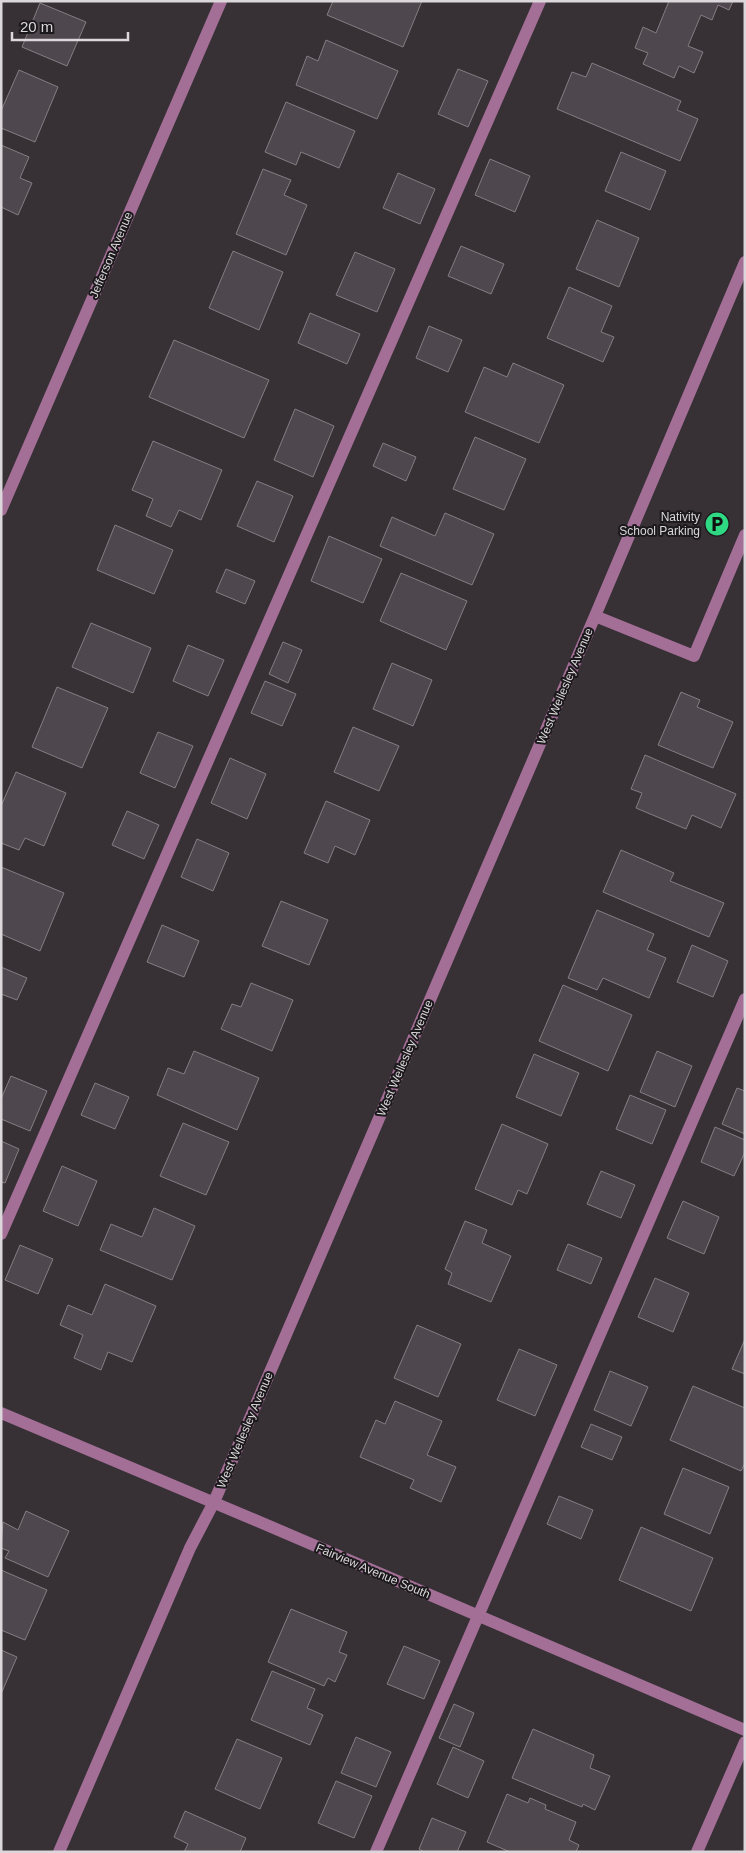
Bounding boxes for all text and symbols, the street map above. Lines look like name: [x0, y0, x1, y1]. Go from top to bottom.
scale bar: [12, 10, 129, 42]
text: 20 m: [20, 18, 53, 35]
street label: Jefferson Avenue: [87, 209, 136, 300]
place label: Nativity School Parking: [619, 510, 700, 538]
parking icon: Nativity School Parking: [704, 511, 730, 537]
street label: West Wellesley Avenue: [534, 626, 596, 746]
street label: West Wellesley Avenue: [374, 998, 436, 1118]
street label: West Wellesley Avenue: [214, 1370, 276, 1490]
street label: Fairview Avenue South: [314, 1541, 432, 1601]

